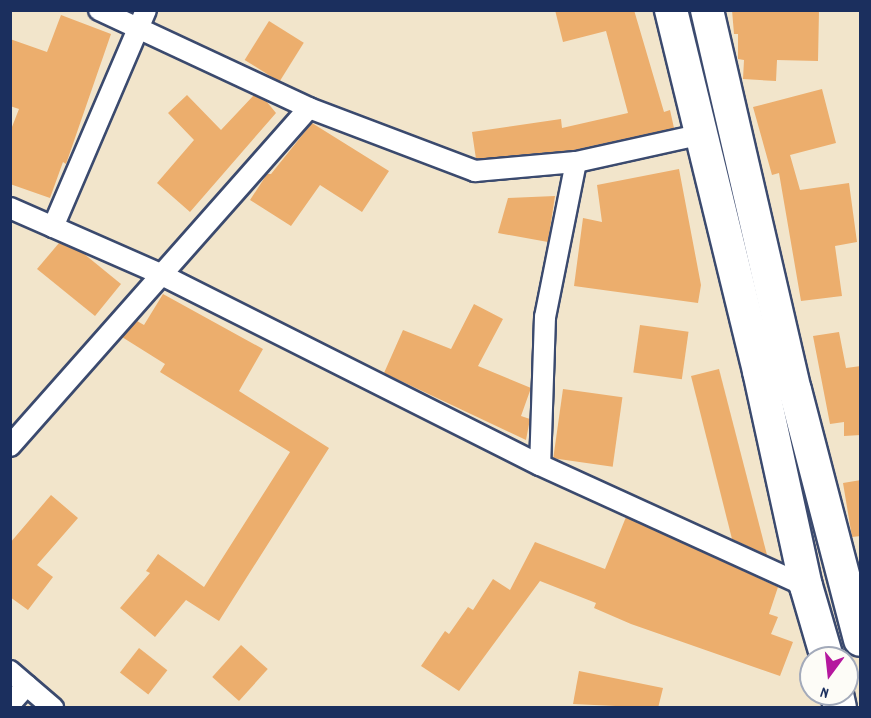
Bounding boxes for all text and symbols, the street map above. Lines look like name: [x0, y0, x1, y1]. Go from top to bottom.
north arrow: [799, 646, 859, 706]
text: N: [818, 680, 832, 704]

